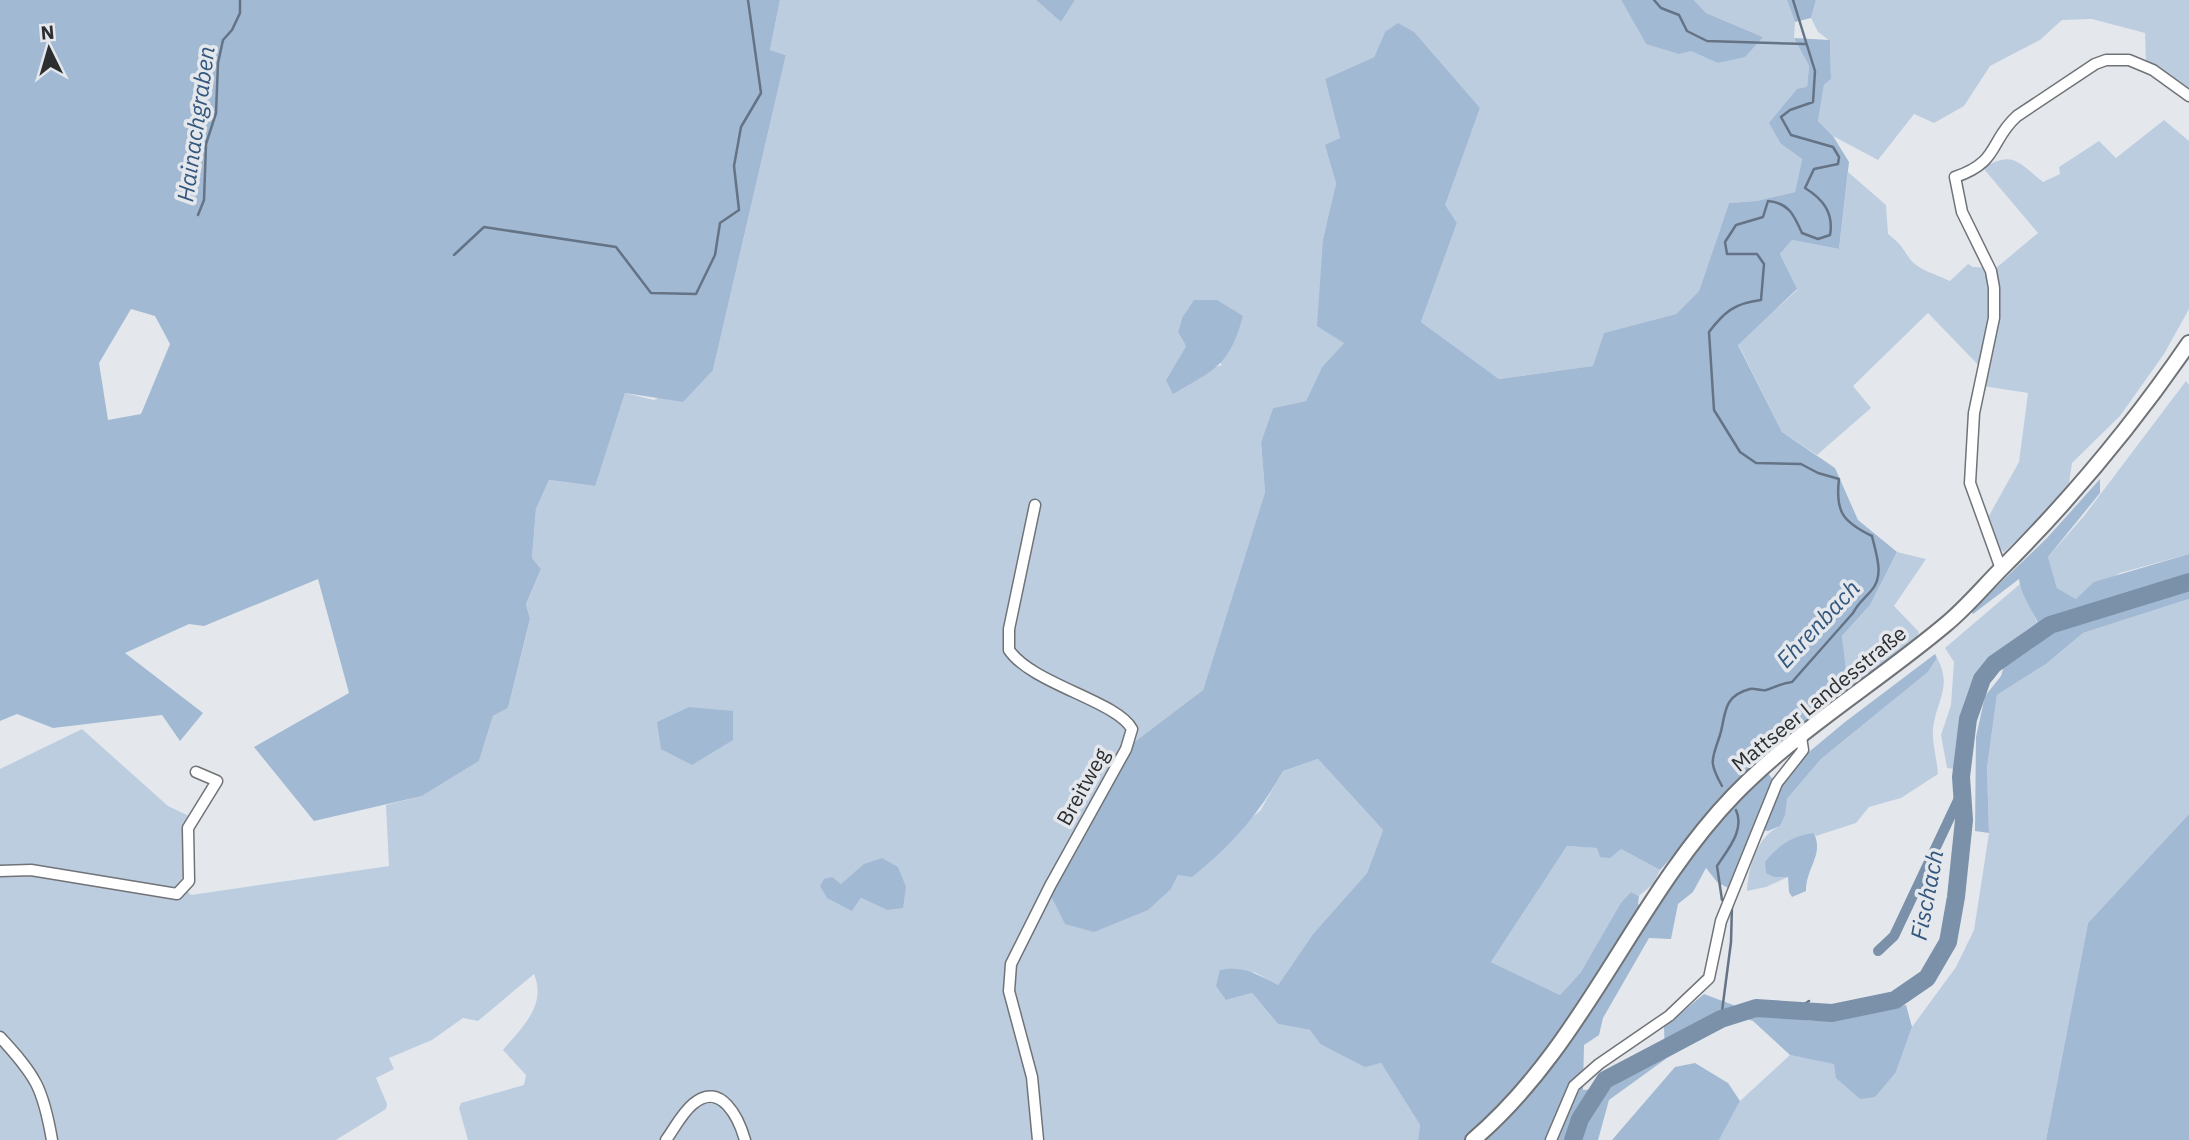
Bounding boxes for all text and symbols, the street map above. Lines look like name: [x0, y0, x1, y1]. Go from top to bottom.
north arrow: [14, 14, 84, 84]
text: N: [40, 20, 55, 45]
water label: Hainachgraben: [169, 44, 221, 204]
water label: Ehrenbach: [1769, 573, 1866, 674]
street label: Mattseer Landesstraße: [1725, 619, 1912, 778]
street label: Breitweg: [1049, 743, 1115, 830]
water label: Fischach: [1903, 847, 1949, 942]

